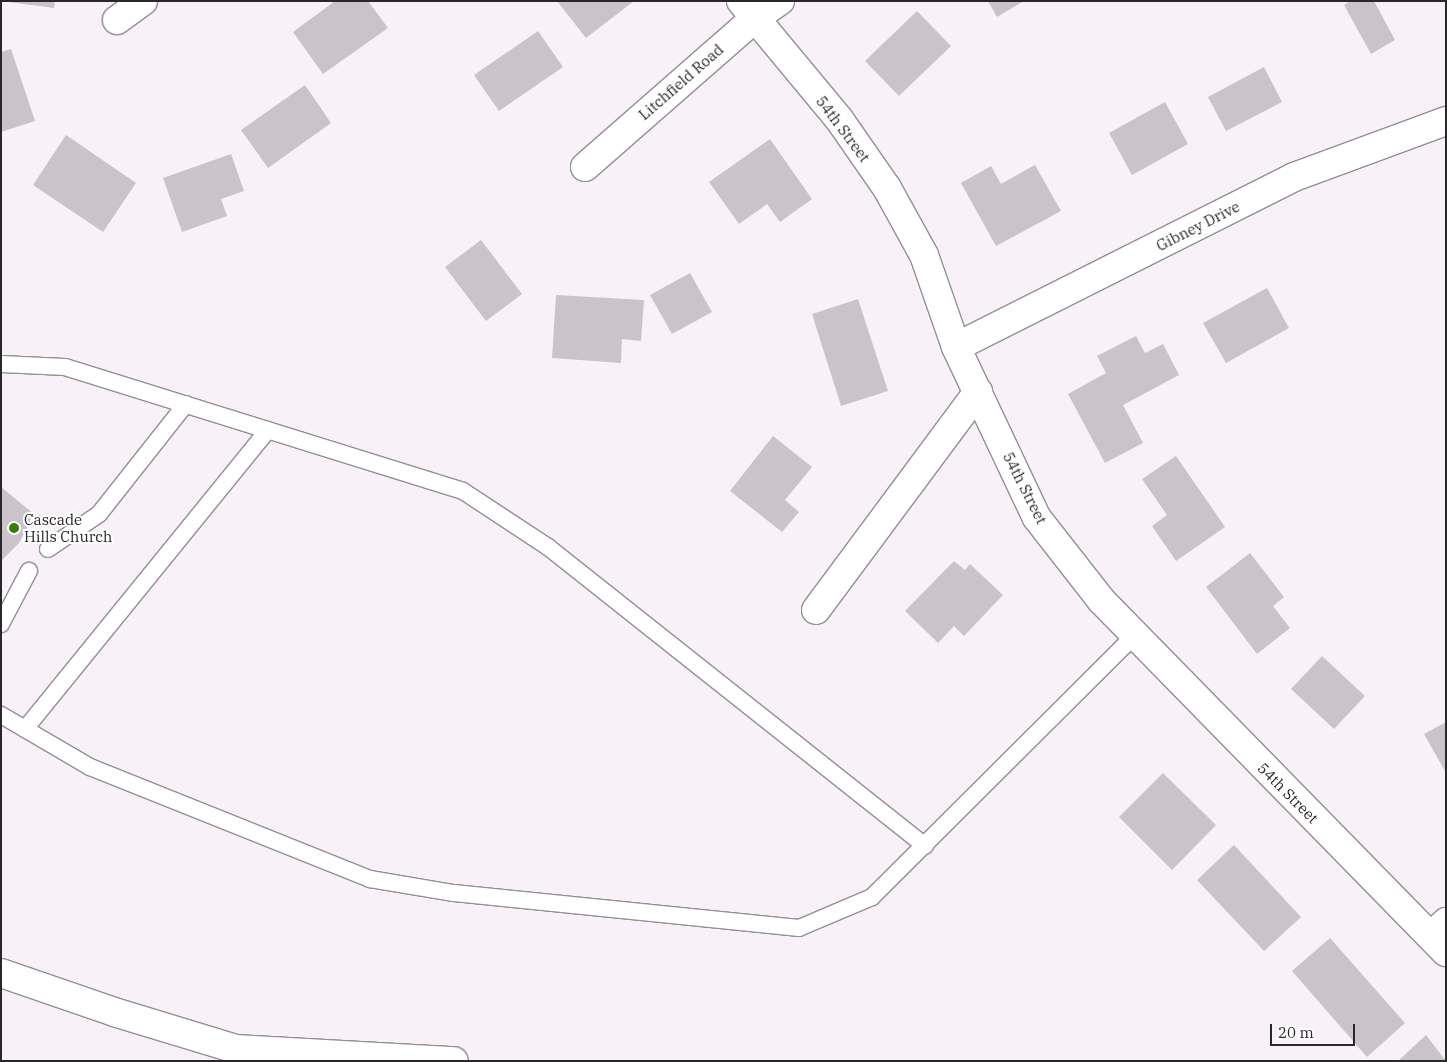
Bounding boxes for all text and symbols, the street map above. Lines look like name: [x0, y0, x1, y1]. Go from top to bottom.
street label: Litchfield Road: [635, 40, 727, 124]
street label: 54th Street: [812, 92, 874, 166]
street label: Gibney Drive: [1153, 197, 1243, 255]
street label: 54th Street: [999, 449, 1051, 527]
place label: Cascade Hills Church: [24, 510, 112, 545]
marker: Cascade Hills Church: [8, 522, 20, 534]
street label: 54th Street: [1254, 759, 1322, 827]
scale bar: [1272, 1014, 1357, 1046]
text: 20 m: [1278, 1023, 1314, 1042]

